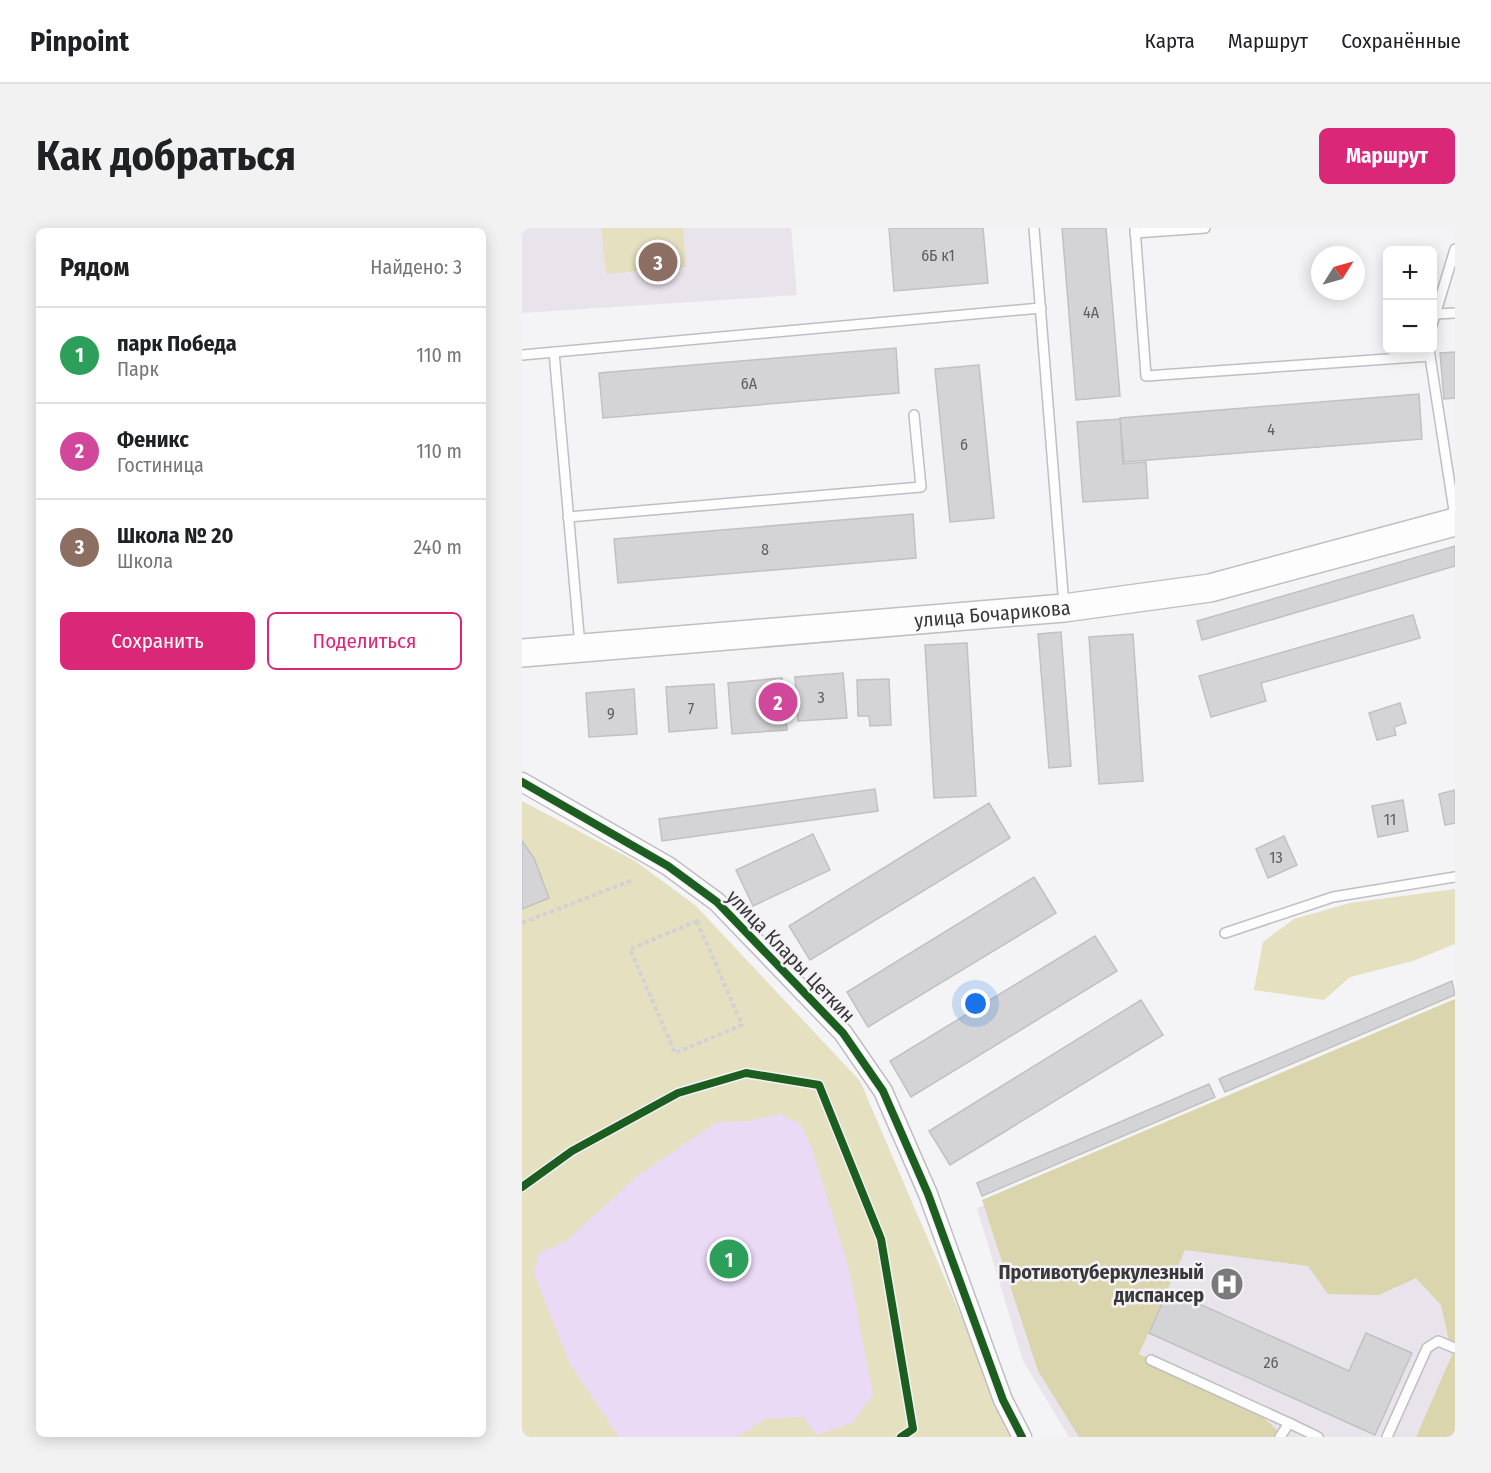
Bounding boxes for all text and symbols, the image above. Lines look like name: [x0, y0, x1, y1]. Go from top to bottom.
text: Pinpoint: [30, 25, 129, 58]
text: Карта: [1145, 28, 1195, 54]
text: Маршрут: [1228, 28, 1308, 54]
text: Сохранённые: [1341, 28, 1461, 54]
button: Маршрут: [1319, 128, 1455, 184]
text: Как добраться: [36, 131, 296, 181]
pin: 3: [638, 240, 678, 285]
house number: 6Б к1: [921, 246, 955, 265]
north arrow: [1311, 246, 1365, 300]
map controls: [1383, 246, 1437, 354]
button: +: [1383, 246, 1437, 300]
text: Рядом: [60, 252, 129, 283]
text: Найдено: 3: [370, 255, 462, 279]
button: −: [1383, 300, 1437, 354]
house number: 4А: [1083, 303, 1100, 322]
text: парк Победa: [117, 330, 237, 357]
text: 1: [75, 343, 84, 367]
text: 110 m: [416, 343, 462, 367]
text: Парк: [117, 357, 159, 381]
house number: 6А: [741, 374, 758, 393]
house number: 4: [1267, 420, 1275, 439]
text: Феникс: [117, 426, 189, 453]
house number: 6: [960, 435, 968, 454]
text: 2: [75, 439, 84, 463]
text: 110 m: [416, 439, 462, 463]
text: Гостиница: [117, 453, 204, 477]
text: Школа № 20: [117, 522, 233, 549]
text: 3: [75, 535, 84, 559]
text: 240 m: [413, 535, 462, 559]
house number: 8: [761, 540, 769, 559]
text: Школа: [117, 549, 173, 573]
street label: улица Бочарикова: [913, 595, 1072, 632]
button: Сохранить: [60, 612, 255, 670]
button: Поделиться: [267, 612, 462, 670]
pin: 2: [758, 680, 798, 724]
house number: 3: [817, 688, 825, 707]
house number: 7: [688, 699, 695, 718]
house number: 9: [607, 704, 615, 723]
house number: 11: [1384, 810, 1396, 829]
house number: 13: [1269, 848, 1283, 867]
street label: улица Клары Цеткин: [722, 885, 860, 1027]
your location: [961, 989, 990, 1018]
pin: 1: [710, 1236, 748, 1282]
place label: Противотуберкулезный диспансер: [998, 1260, 1204, 1307]
hospital icon: Противотуберкулезный диспансер: [1209, 1266, 1245, 1302]
house number: 26: [1264, 1353, 1279, 1372]

